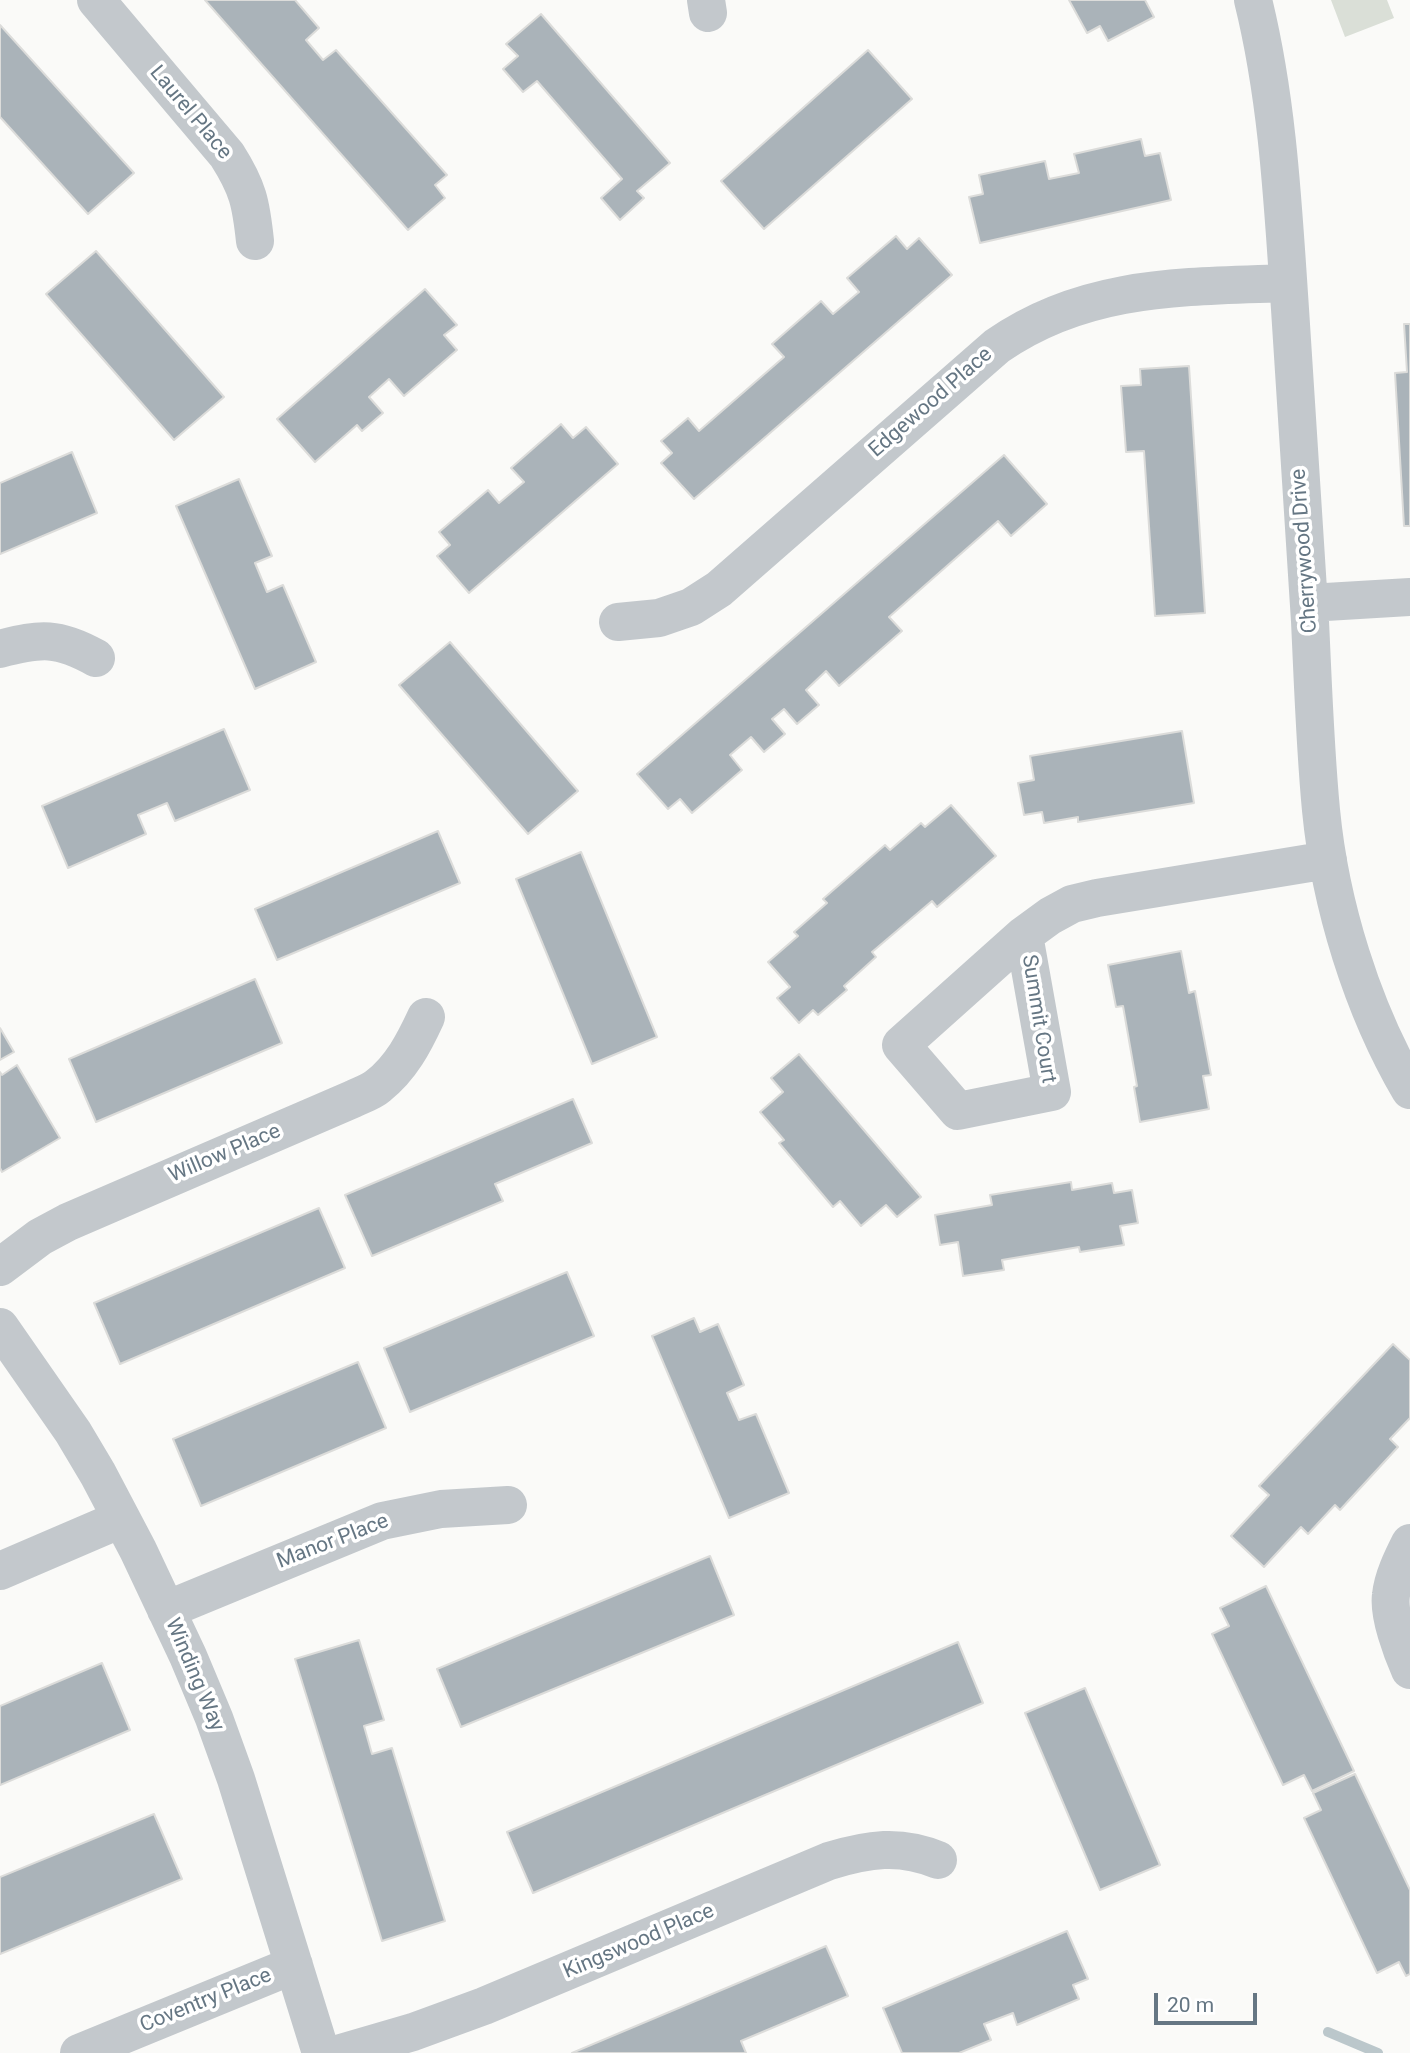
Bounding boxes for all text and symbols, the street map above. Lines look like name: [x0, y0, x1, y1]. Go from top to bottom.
street label: Laurel Place: [144, 61, 236, 165]
street label: Edgewood Place: [864, 343, 998, 463]
street label: Cherrywood Drive: [1287, 468, 1323, 634]
street label: Summit Court: [1015, 953, 1061, 1085]
street label: Willow Place: [165, 1119, 285, 1189]
street label: Manor Place: [274, 1509, 392, 1575]
street label: Winding Way: [159, 1615, 229, 1735]
street label: Kingswood Place: [560, 1899, 718, 1985]
street label: Coventry Place: [137, 1963, 275, 2039]
scale bar: [1158, 1980, 1261, 2024]
text: 20 m: [1167, 1993, 1214, 2017]

